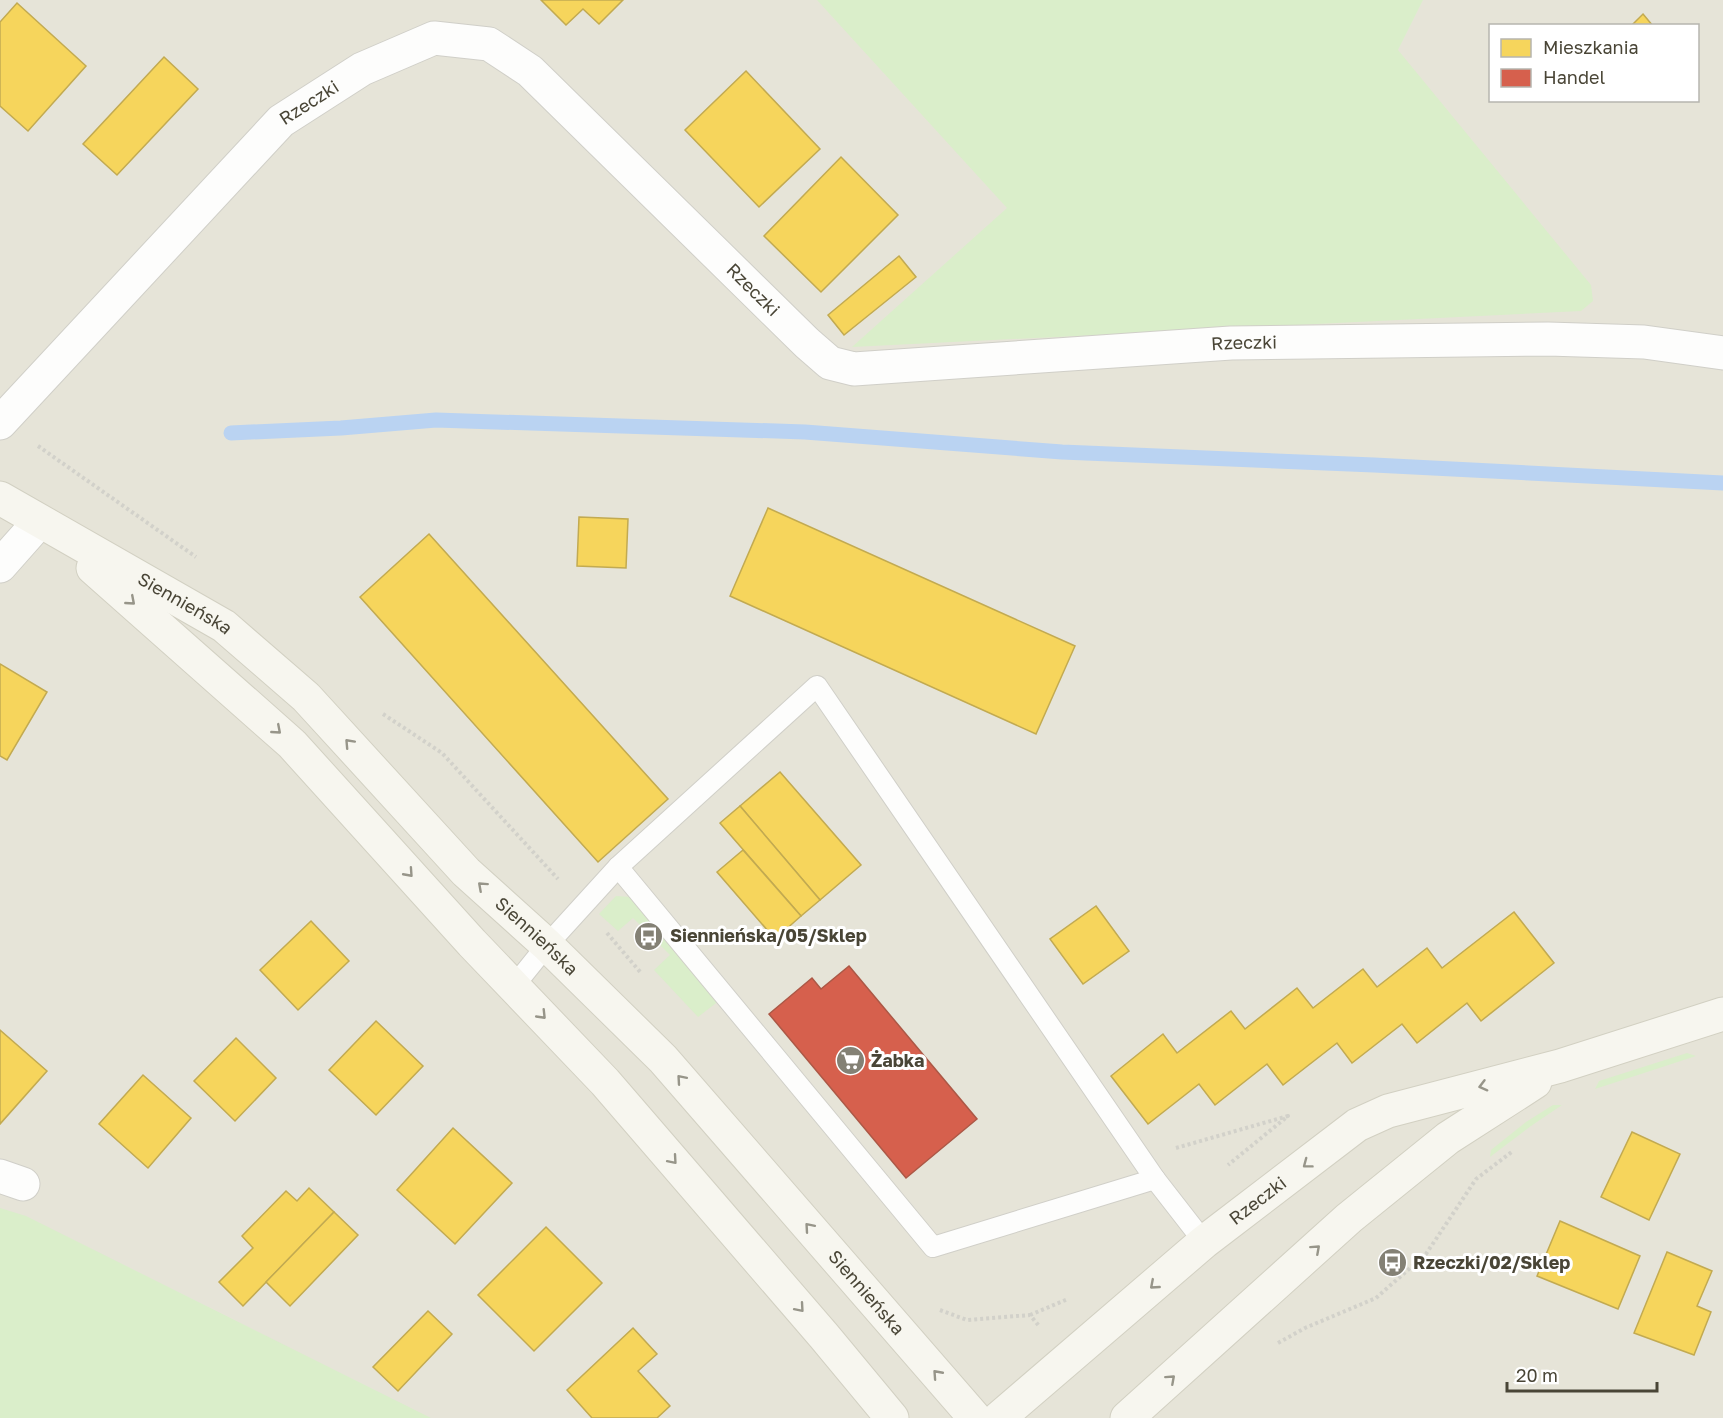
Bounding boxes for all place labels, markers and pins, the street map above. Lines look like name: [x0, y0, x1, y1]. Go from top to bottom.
bus stop icon: Siennieńska/05/Sklep: [633, 920, 665, 952]
place label: Siennieńska/05/Sklep: [670, 924, 867, 946]
supermarket icon: Żabka: [834, 1045, 866, 1077]
place label: Żabka: [871, 1049, 925, 1071]
bus stop icon: Rzeczki/02/Sklep: [1376, 1247, 1408, 1279]
place label: Rzeczki/02/Sklep: [1413, 1251, 1570, 1273]

